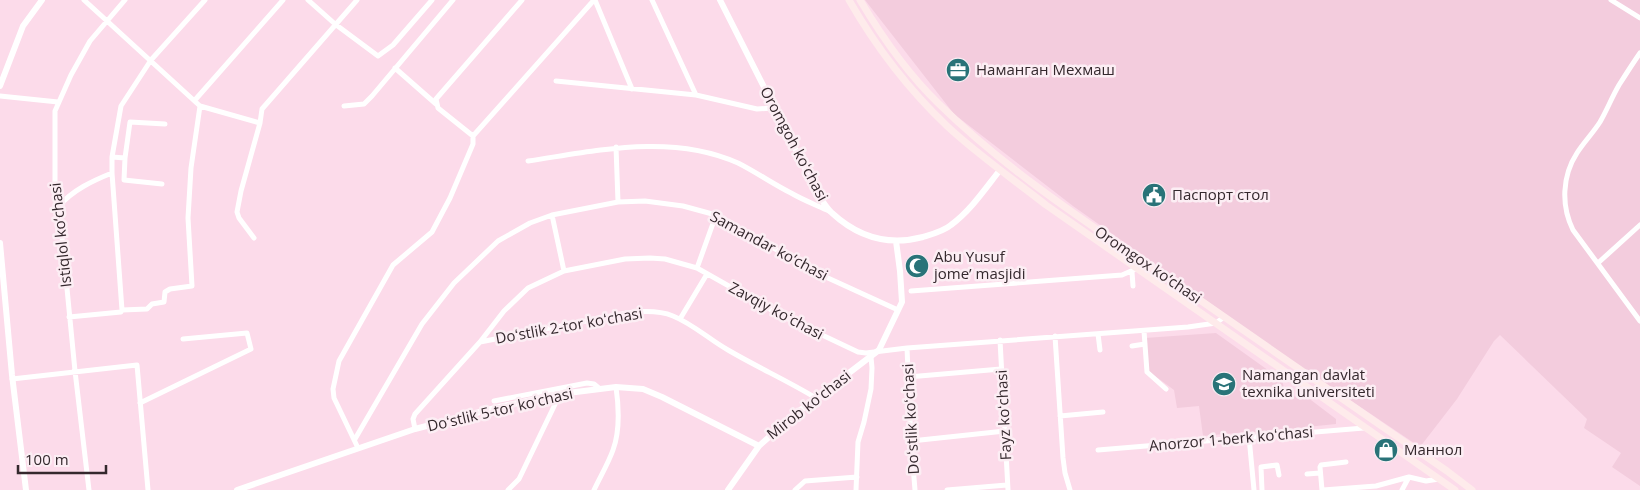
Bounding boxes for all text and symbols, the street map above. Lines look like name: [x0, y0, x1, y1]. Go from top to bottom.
office icon: Наманган Мехмаш: [945, 57, 971, 83]
place label: Наманган Мехмаш: [976, 59, 1115, 79]
street label: Oromgoh koʻchasi: [756, 83, 833, 204]
street label: Istiqlol ko‘chasi: [45, 182, 75, 288]
public building icon: Паспорт стол: [1141, 182, 1167, 208]
place label: Паспорт стол: [1172, 184, 1269, 204]
street label: Samandar ko‘chasi: [707, 206, 832, 285]
street label: Oromgox ko‘chasi: [1091, 221, 1206, 307]
place label: Abu Yusuf jome’ masjidi: [933, 246, 1025, 283]
mosque icon: Abu Yusuf jome’ masjidi: [904, 253, 930, 279]
street label: Zavqiy koʻchasi: [726, 277, 827, 344]
street label: Doʻstlik 2-tor koʻchasi: [494, 302, 644, 348]
street label: Doʻstlik koʻchasi: [897, 363, 923, 475]
place label: Namangan davlat texnika universiteti: [1242, 364, 1375, 401]
street label: Mirob koʻchasi: [762, 365, 854, 443]
street label: Fayz koʻchasi: [991, 369, 1015, 461]
school or university icon: Namangan davlat texnika universiteti: [1211, 371, 1237, 397]
street label: Doʻstlik 5-tor koʻchasi: [425, 383, 575, 436]
street label: Anorzor 1-berk koʻchasi: [1148, 421, 1314, 455]
shop icon: Маннол: [1373, 437, 1399, 463]
place label: Маннол: [1404, 439, 1462, 459]
scale bar: [18, 442, 105, 474]
text: 100 m: [25, 449, 69, 469]

